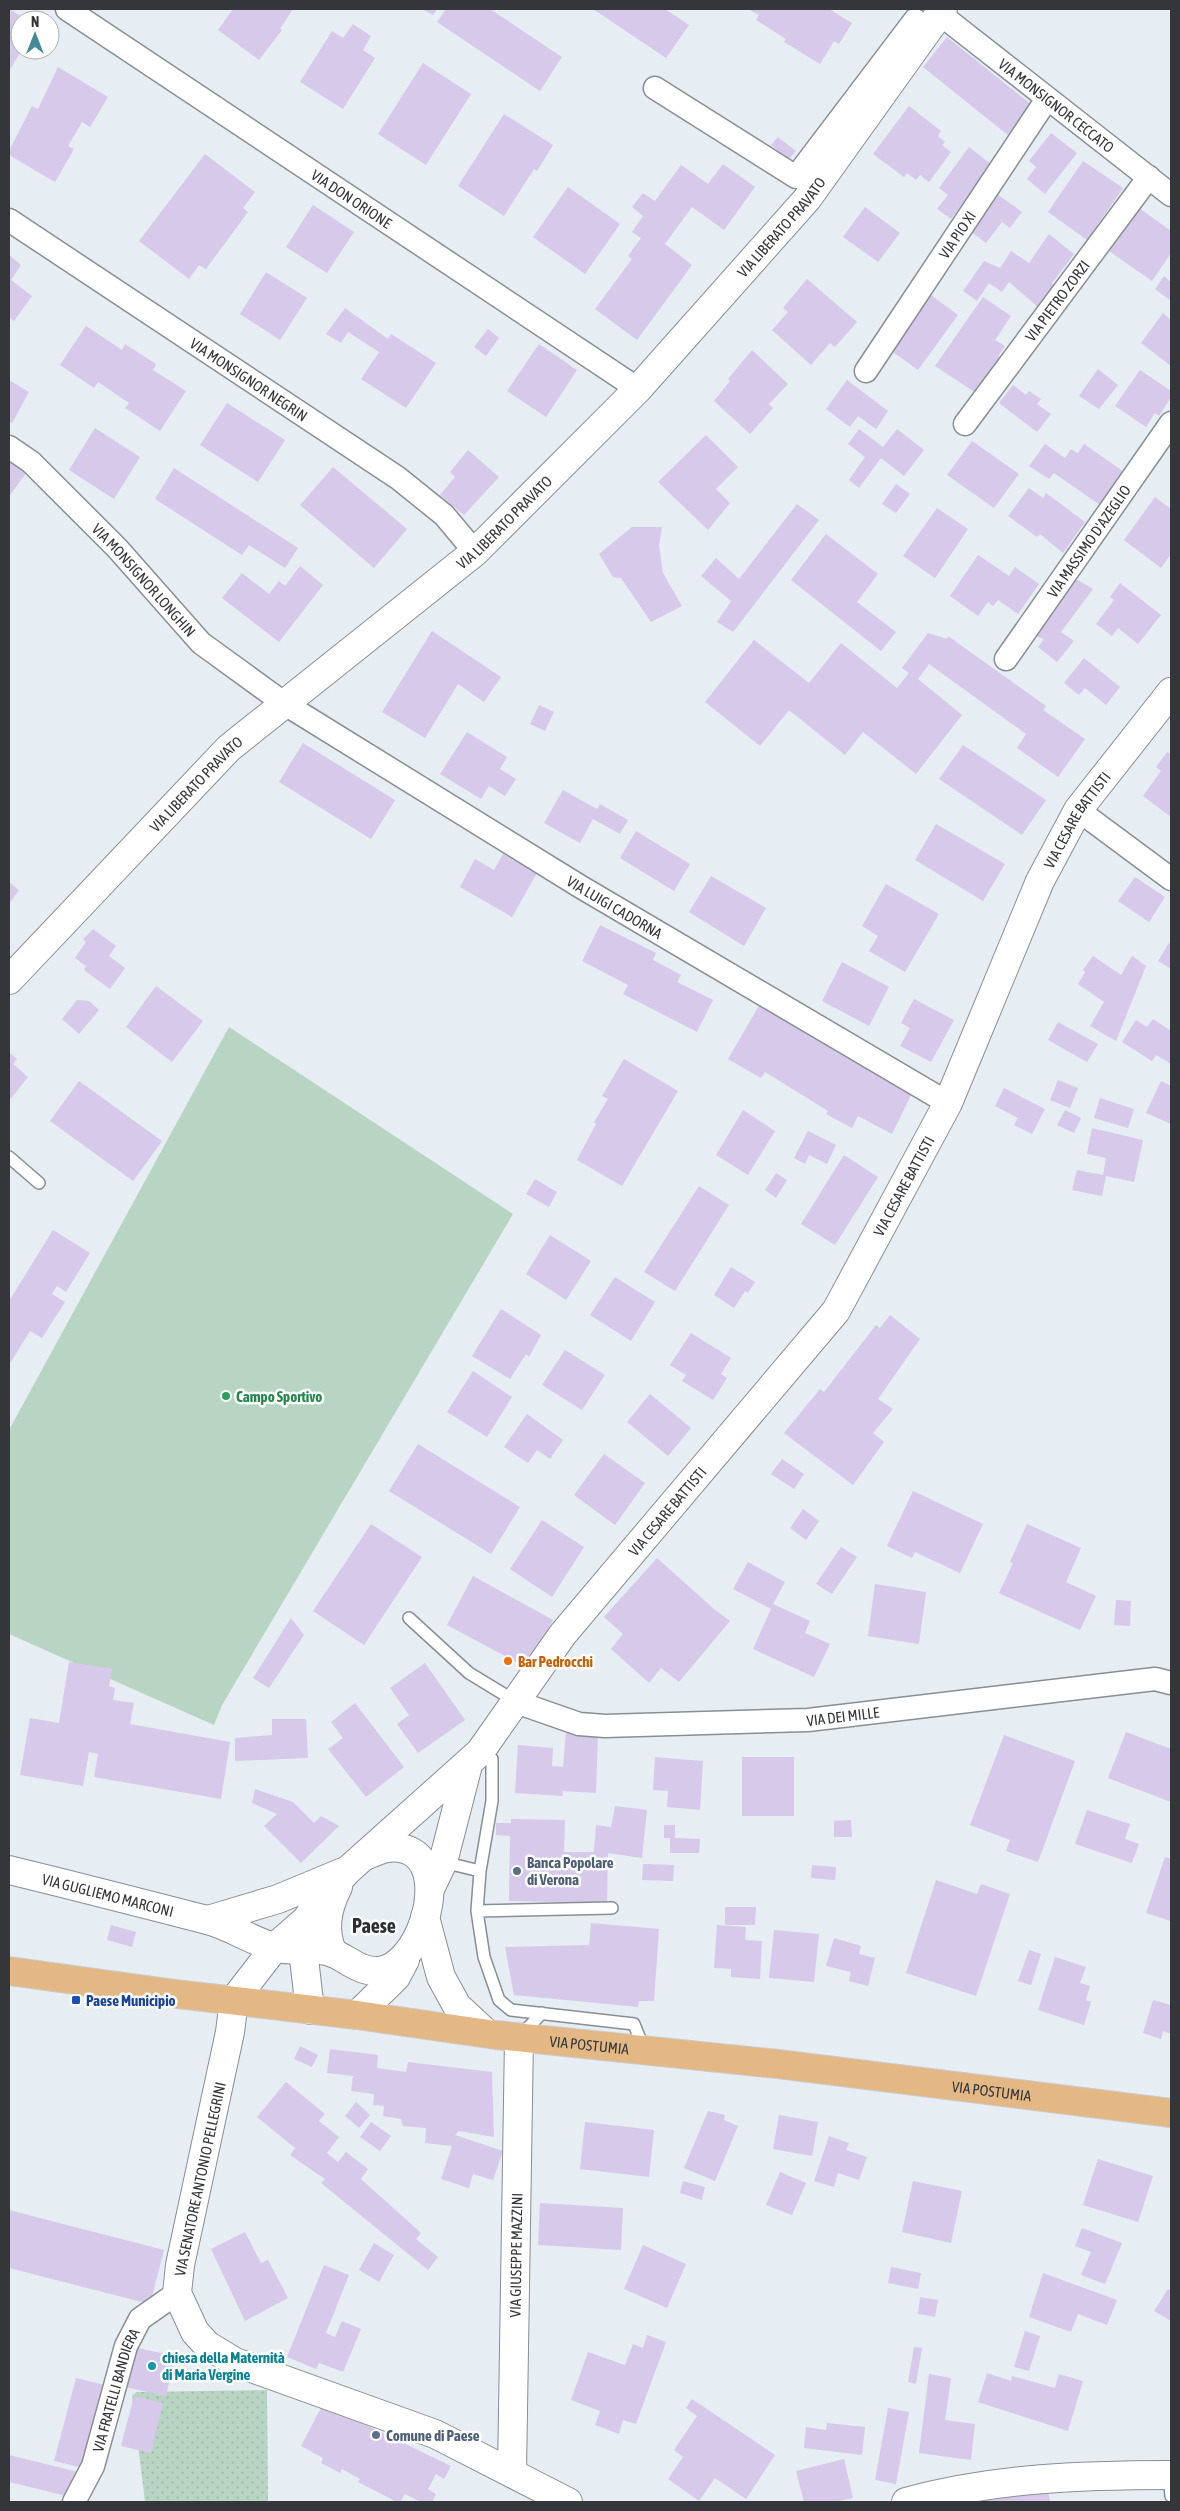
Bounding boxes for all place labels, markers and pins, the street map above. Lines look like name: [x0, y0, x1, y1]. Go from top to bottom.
place label: Campo Sportivo: [236, 1388, 322, 1405]
marker: Campo Sportivo: [220, 1390, 232, 1402]
place label: Bar Pedrocchi: [518, 1653, 593, 1670]
marker: Bar Pedrocchi: [502, 1655, 514, 1667]
place label: Banca Popolare di Verona: [527, 1854, 614, 1888]
marker: Banca Popolare di Verona: [511, 1865, 523, 1877]
place label: Paese Municipio: [86, 1992, 176, 2009]
marker: Paese Municipio: [70, 1994, 82, 2006]
place label: chiesa della Maternità di Maria Vergine: [162, 2349, 285, 2383]
marker: chiesa della Maternità di Maria Vergine: [146, 2360, 158, 2372]
place label: Comune di Paese: [386, 2427, 480, 2444]
marker: Comune di Paese: [370, 2429, 382, 2441]

